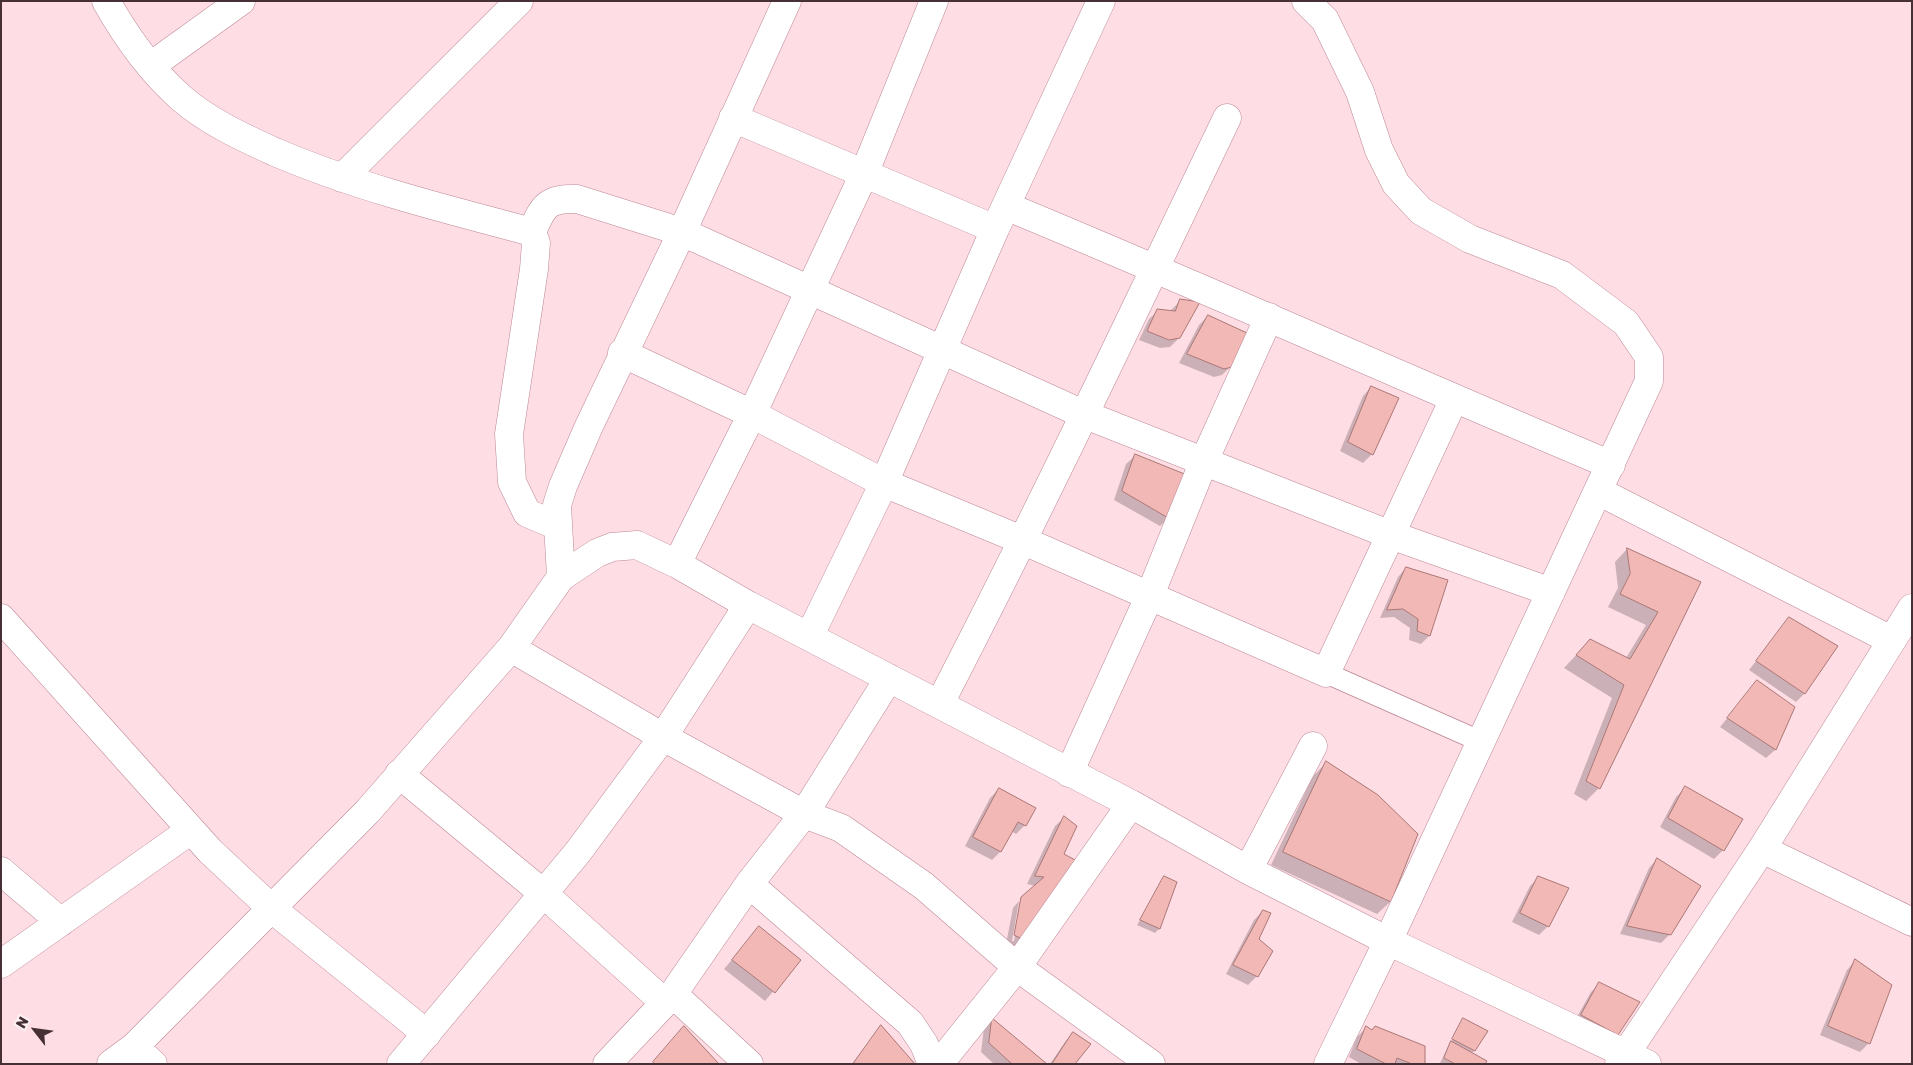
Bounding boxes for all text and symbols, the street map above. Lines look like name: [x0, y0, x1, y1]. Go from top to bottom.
north arrow: [10, 1005, 60, 1055]
text: N: [12, 1013, 32, 1031]

